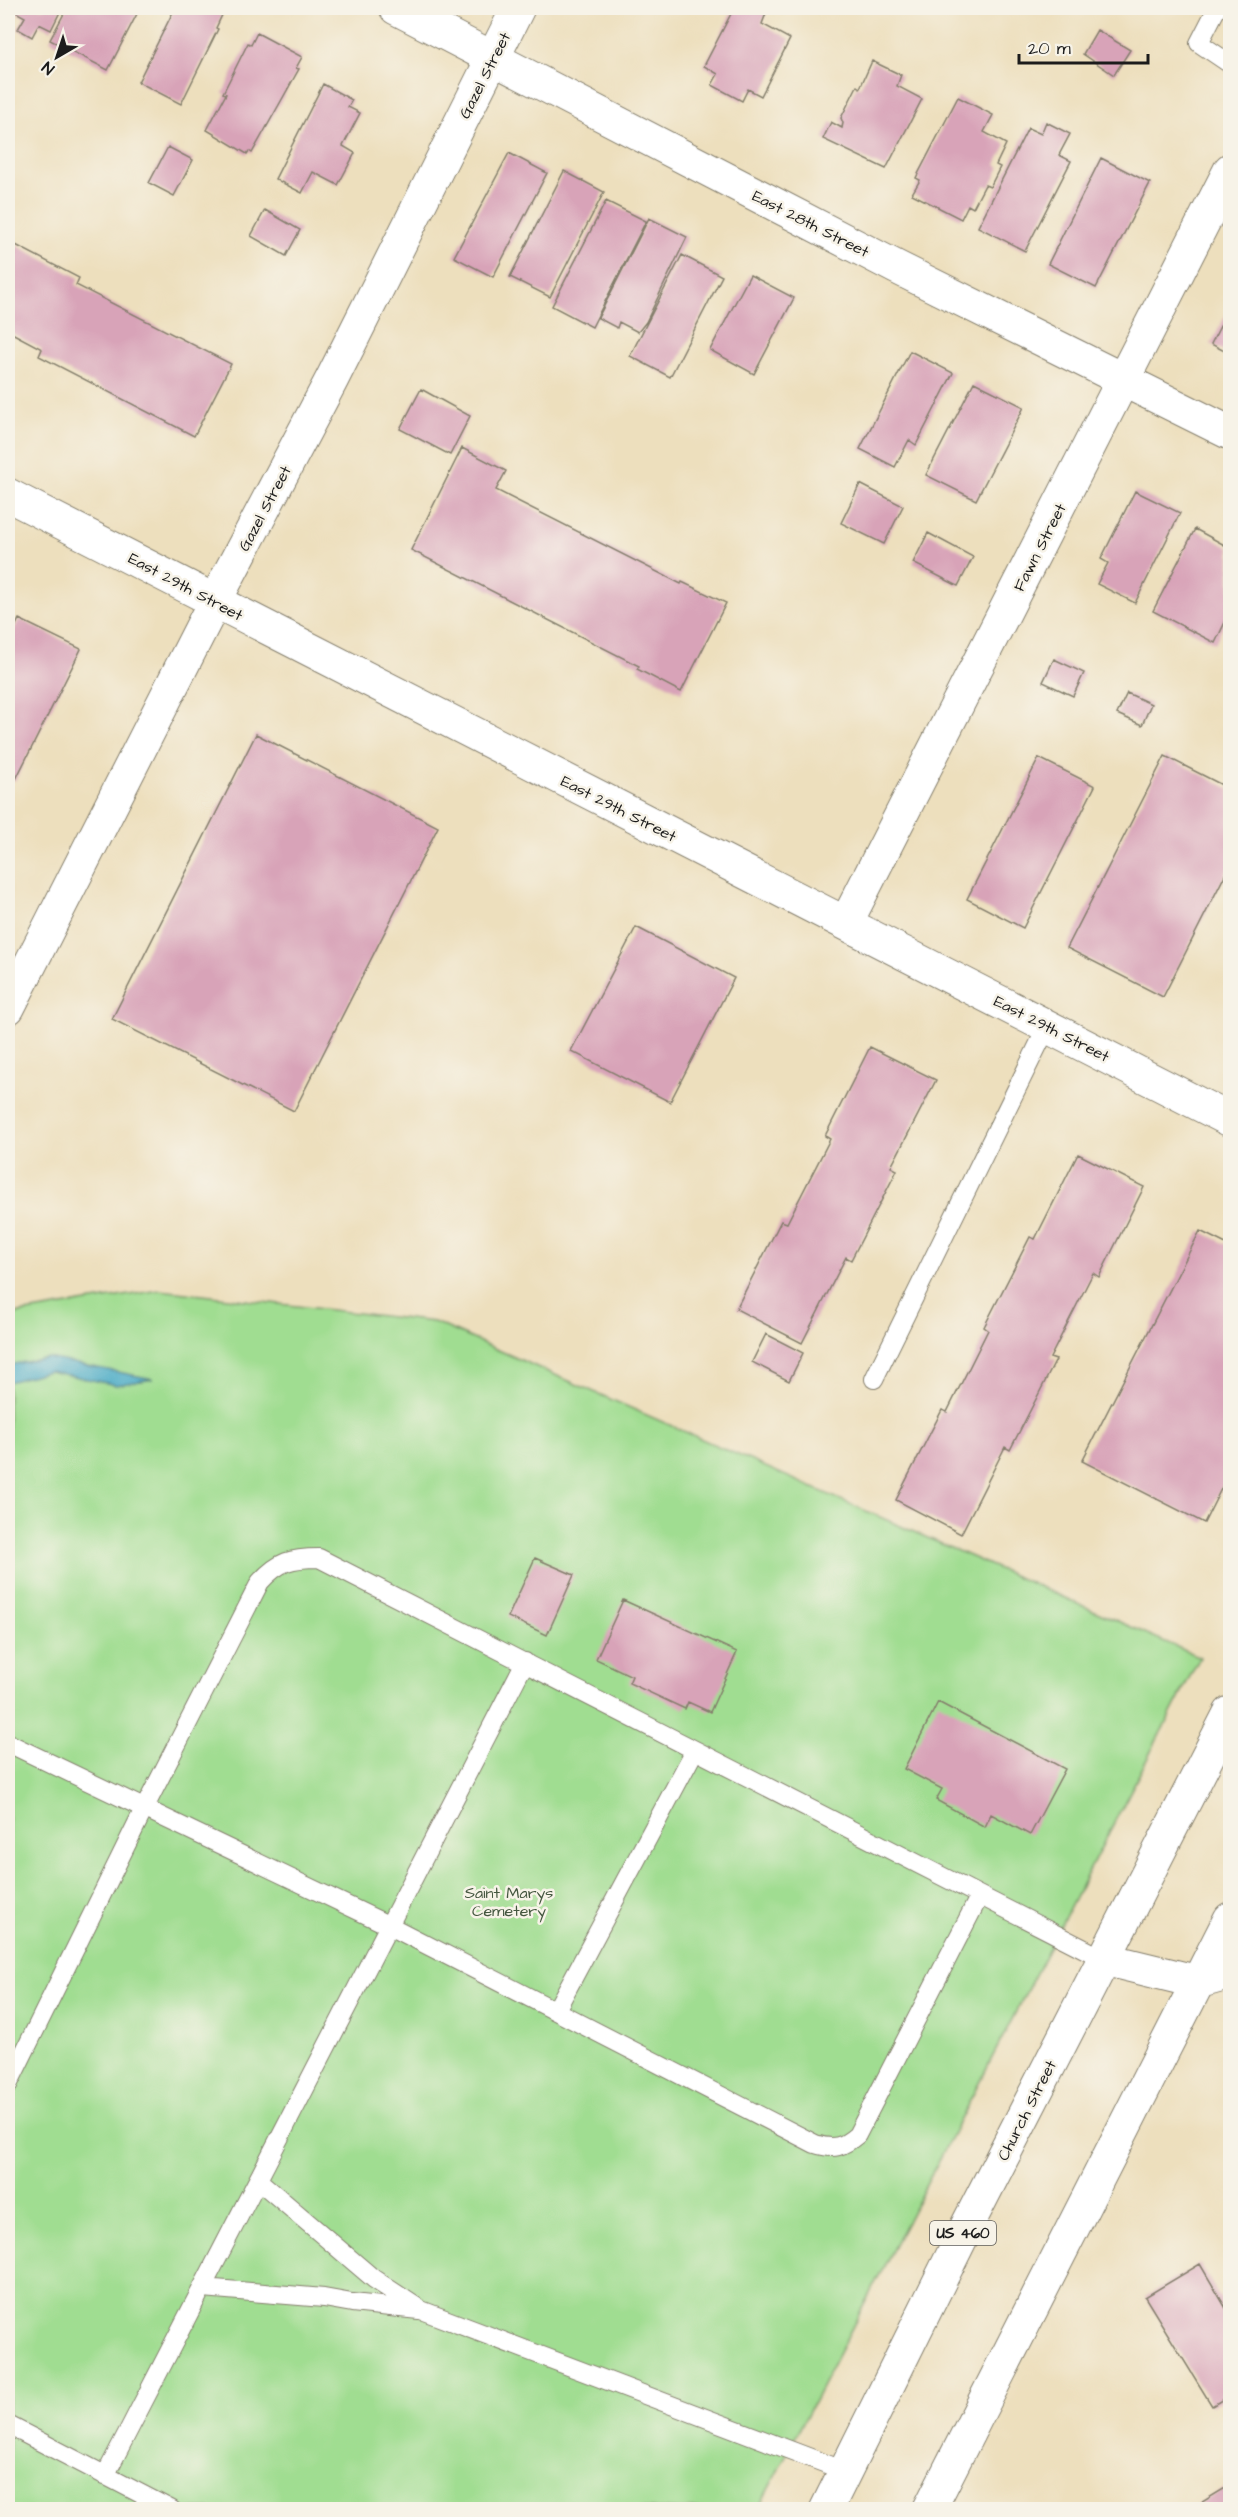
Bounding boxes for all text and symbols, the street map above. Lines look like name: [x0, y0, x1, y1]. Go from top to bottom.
north arrow: [27, 27, 87, 87]
scale bar: [1019, 27, 1148, 65]
street label: Gazel Street: [454, 28, 516, 122]
text: 20 m: [1028, 36, 1071, 61]
text: N: [37, 56, 59, 80]
street label: East 28th Street: [748, 185, 873, 263]
street label: Gazel Street: [233, 461, 297, 555]
street label: Fawn Street: [1008, 499, 1072, 595]
street label: East 29th Street: [124, 547, 247, 627]
street label: East 29th Street: [557, 770, 681, 848]
street label: East 29th Street: [990, 990, 1114, 1068]
park label: Saint Marys Cemetery: [465, 1882, 553, 1923]
street label: Church Street: [992, 2056, 1062, 2164]
road number: US 460: [930, 2221, 996, 2245]

